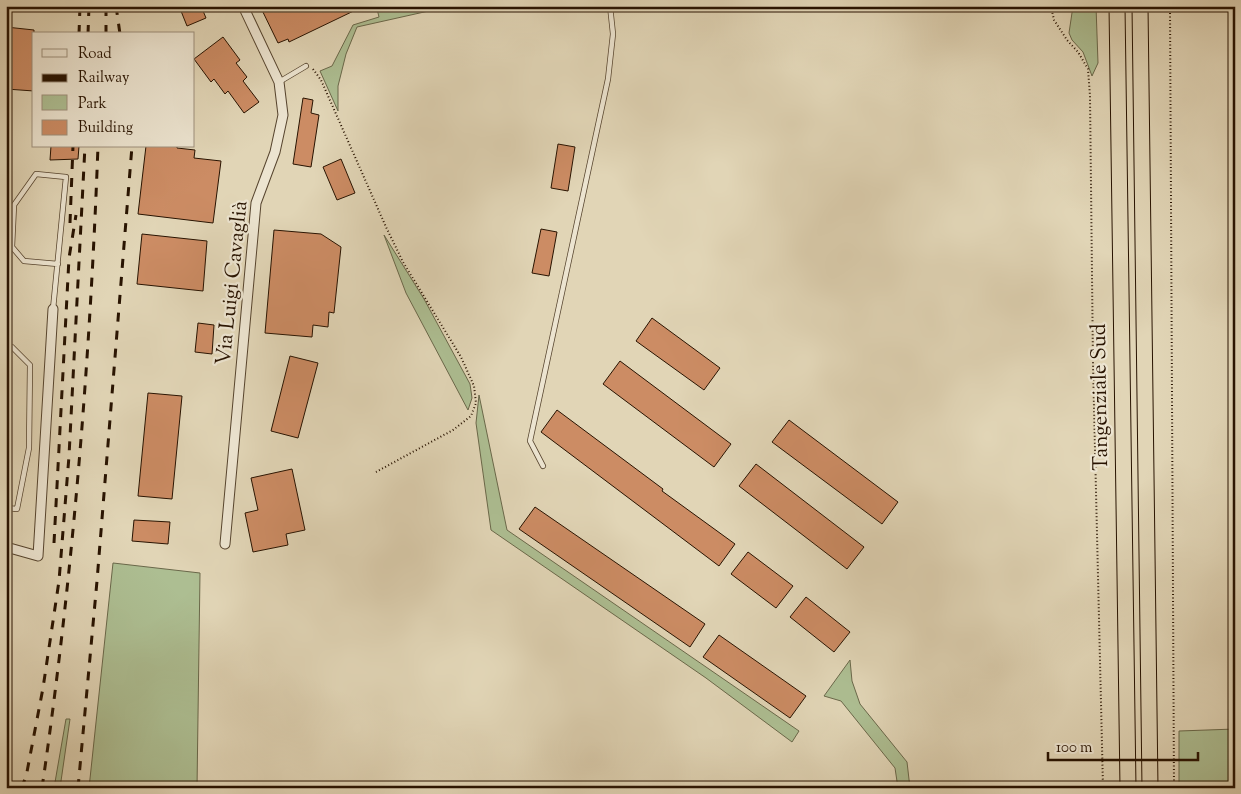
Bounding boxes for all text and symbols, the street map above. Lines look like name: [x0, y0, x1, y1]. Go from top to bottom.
legend: [32, 32, 195, 148]
text: Road: [78, 44, 112, 65]
text: Railway: [78, 68, 130, 89]
text: Park: [78, 94, 107, 115]
text: Building: [78, 118, 133, 139]
street label: Via Luigi Cavaglià: [209, 199, 257, 367]
street label: Tangenziale Sud: [1085, 323, 1117, 471]
scale bar: [1048, 729, 1198, 761]
text: 100 m: [1056, 738, 1093, 759]

